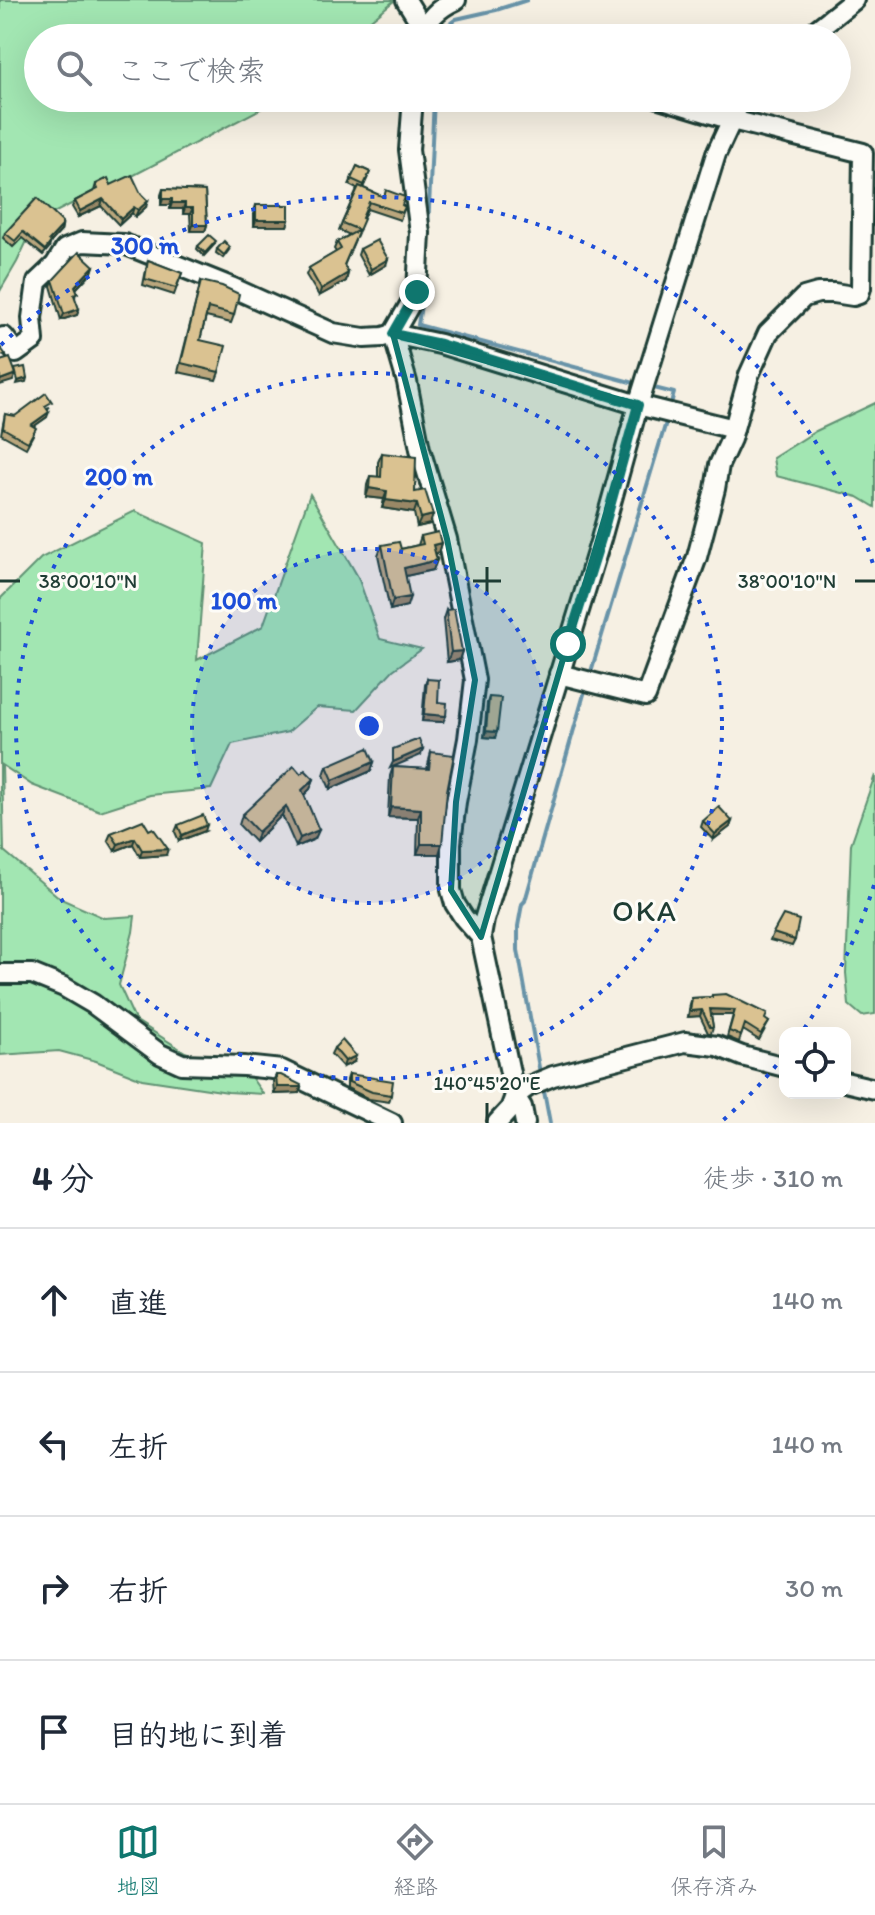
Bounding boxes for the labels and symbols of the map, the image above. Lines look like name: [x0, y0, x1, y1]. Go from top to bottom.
text: 300 m: [111, 231, 180, 260]
route end: [399, 274, 435, 310]
text: 200 m: [85, 462, 154, 491]
text: 38°00'10"N: [39, 569, 137, 593]
text: 38°00'10"N: [738, 569, 836, 593]
text: 100 m: [211, 586, 278, 615]
route start: [550, 626, 586, 662]
centre of rings: [355, 712, 383, 740]
district label: OKA: [612, 892, 678, 929]
text: 140°45'20"E: [434, 1071, 540, 1095]

